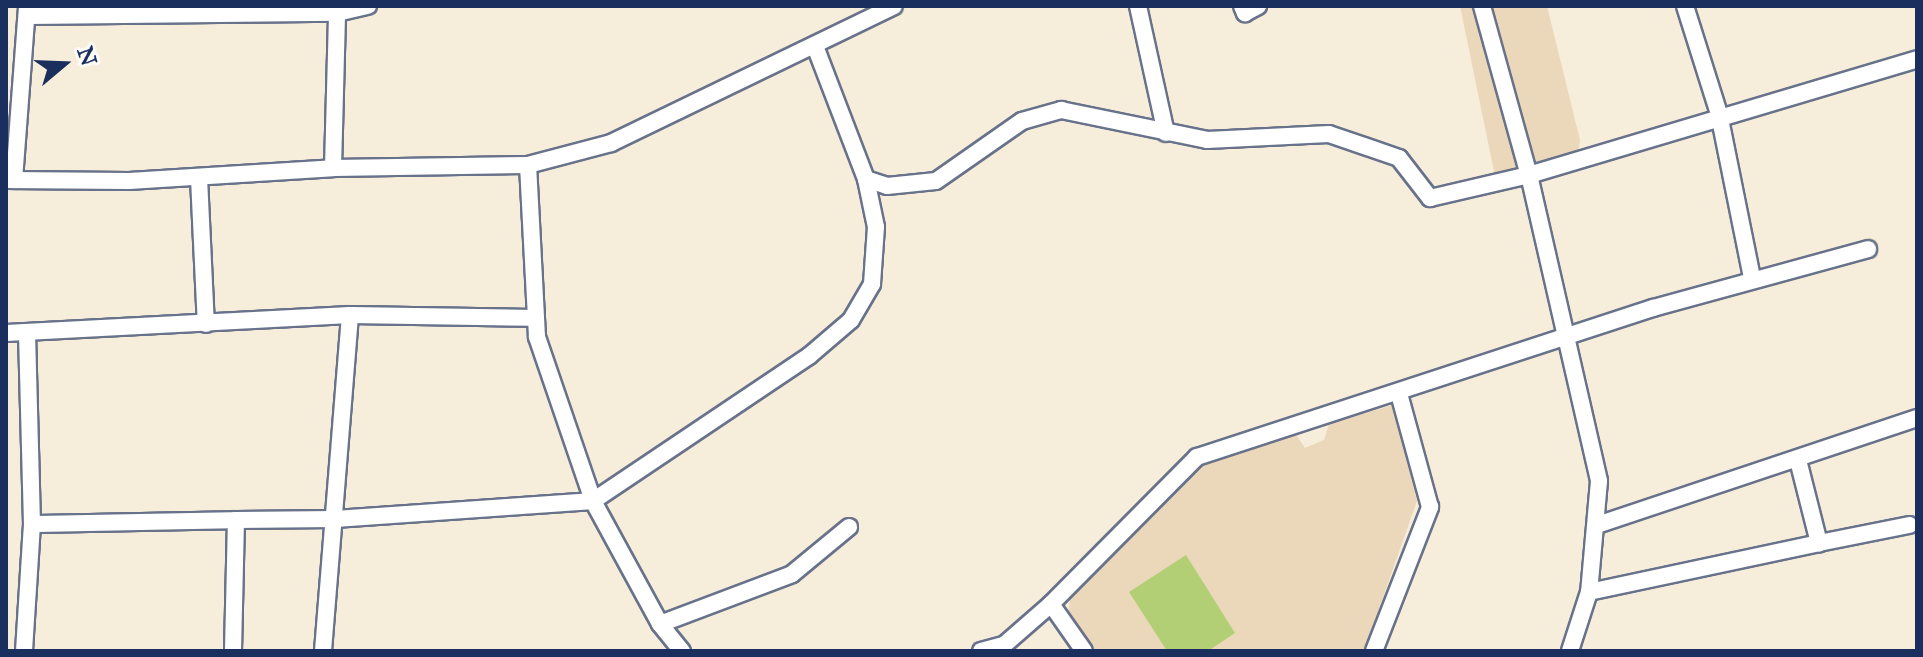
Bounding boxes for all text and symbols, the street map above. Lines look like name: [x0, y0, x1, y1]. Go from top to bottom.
north arrow: [24, 24, 104, 104]
text: N: [71, 43, 103, 69]

